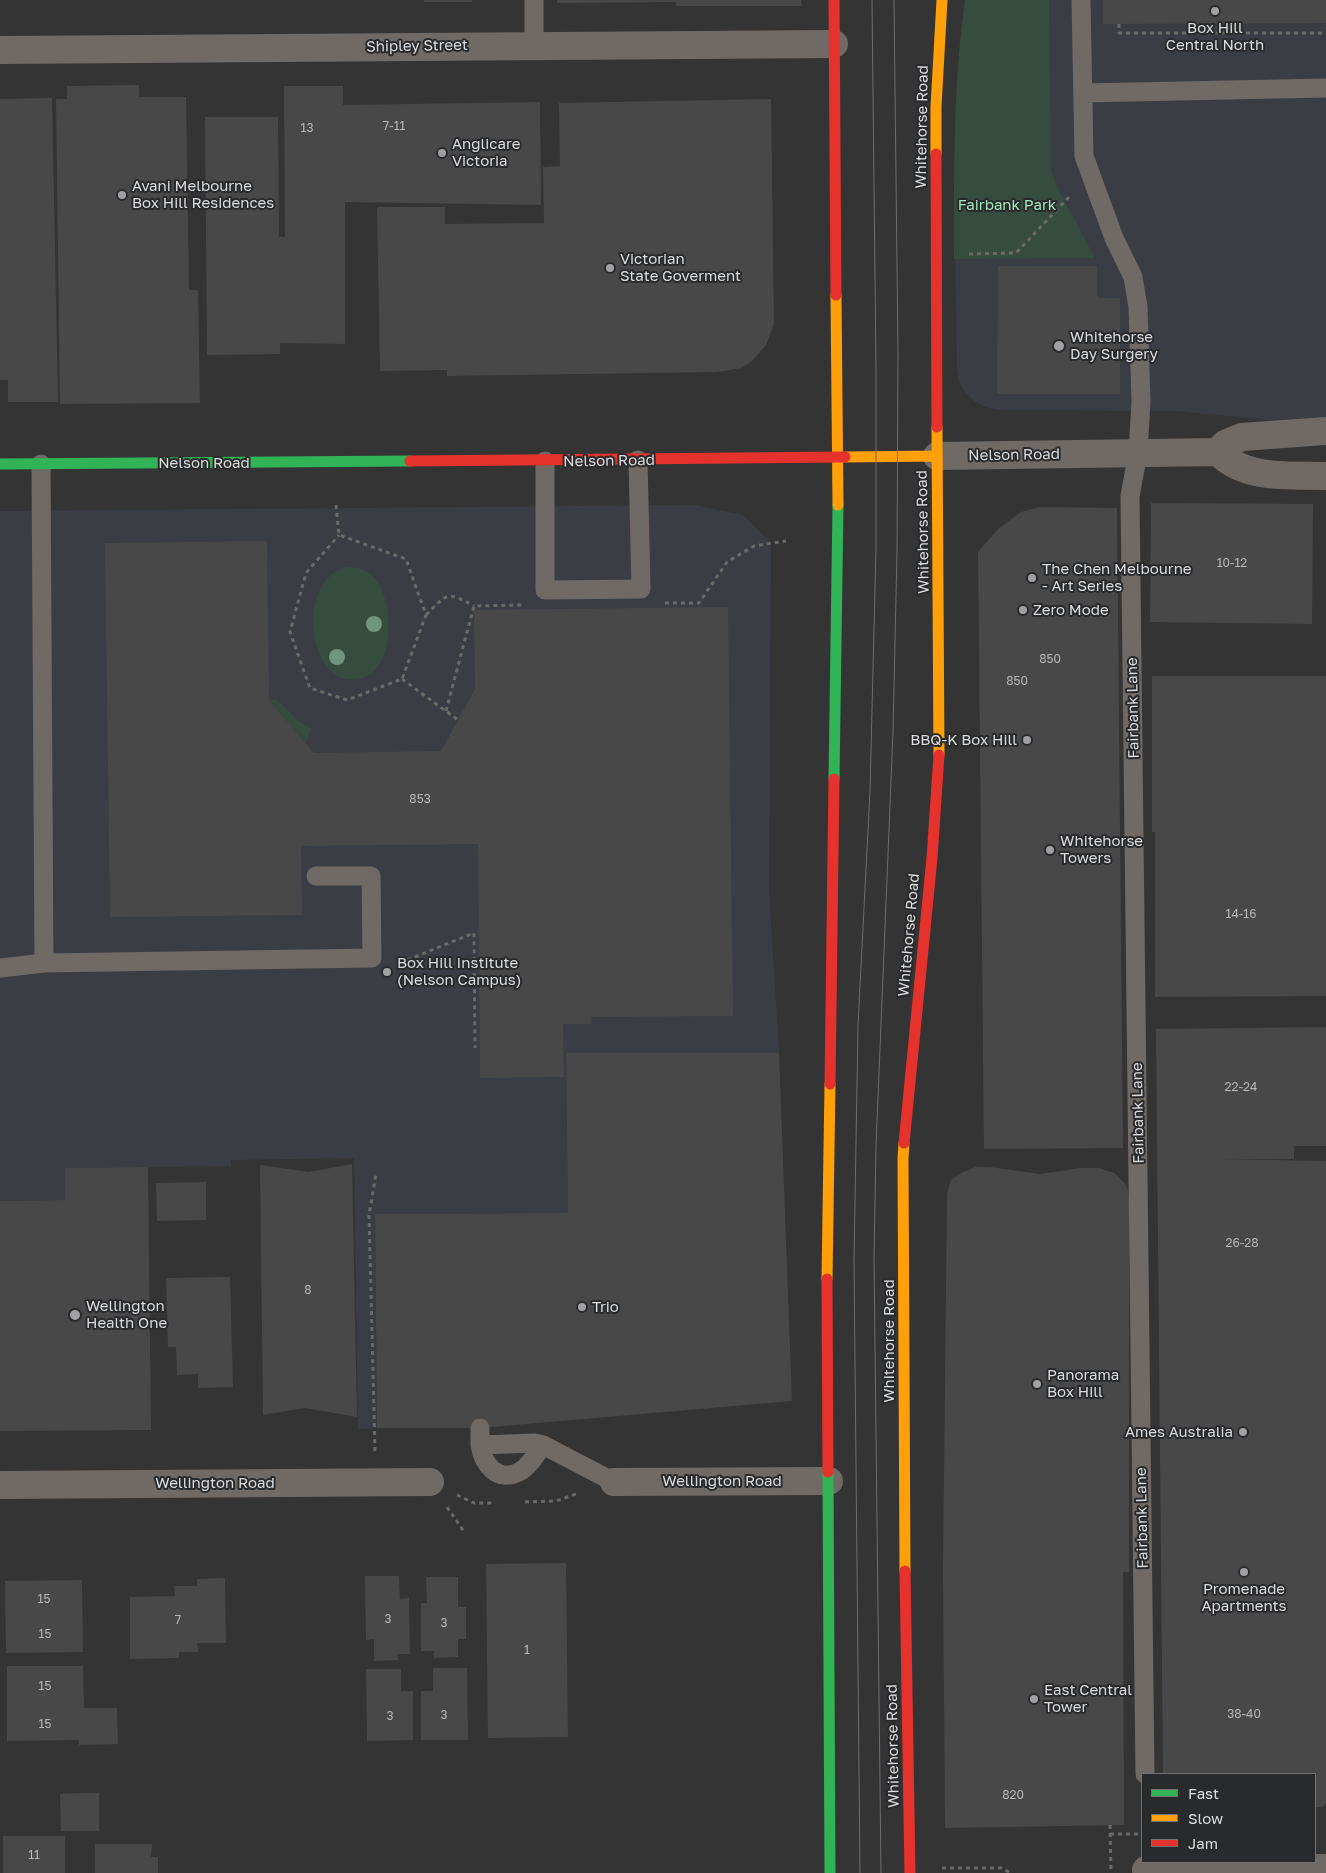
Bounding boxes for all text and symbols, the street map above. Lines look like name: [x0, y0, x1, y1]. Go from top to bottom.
marker: Box Hill Central North: [1209, 5, 1221, 17]
place label: Box Hill Central North: [1166, 19, 1264, 54]
street label: Shipley Street: [366, 36, 468, 56]
street label: Whitehorse Road: [912, 65, 932, 189]
house number: 7-11: [383, 119, 405, 133]
house number: 13: [301, 121, 313, 135]
place label: Anglicare Victoria: [452, 135, 520, 170]
marker: Anglicare Victoria: [436, 147, 448, 159]
place label: Avani Melbourne Box Hill Residences: [132, 177, 274, 212]
marker: Avani Melbourne Box Hill Residences: [116, 189, 128, 201]
park label: Fairbank Park: [958, 196, 1056, 214]
place label: Victorian State Goverment: [620, 250, 741, 285]
marker: Victorian State Goverment: [604, 262, 616, 274]
place label: Whitehorse Day Surgery: [1070, 328, 1158, 363]
marker: Whitehorse Day Surgery: [1052, 339, 1066, 353]
street label: Nelson Road: [968, 445, 1060, 465]
street label: Nelson Road: [563, 451, 655, 471]
street label: Nelson Road: [158, 454, 250, 472]
street label: Whitehorse Road: [913, 470, 933, 594]
house number: 10-12: [1217, 556, 1247, 570]
place label: The Chen Melbourne - Art Series: [1042, 560, 1192, 595]
marker: The Chen Melbourne - Art Series: [1026, 572, 1038, 584]
place label: Zero Mode: [1033, 601, 1109, 619]
marker: Zero Mode: [1017, 604, 1029, 616]
house number: 850: [1039, 652, 1061, 666]
street label: Fairbank Lane: [1123, 657, 1143, 759]
house number: 850: [1006, 674, 1028, 688]
place label: BBQ-K Box Hill: [910, 731, 1017, 749]
marker: BBQ-K Box Hill: [1021, 734, 1033, 746]
house number: 853: [409, 792, 431, 806]
place label: Whitehorse Towers: [1060, 832, 1143, 867]
marker: Whitehorse Towers: [1044, 844, 1056, 856]
street label: Whitehorse Road: [895, 873, 923, 997]
house number: 14-16: [1226, 907, 1256, 921]
place label: Box Hill Institute (Nelson Campus): [397, 954, 521, 989]
marker: Box Hill Institute (Nelson Campus): [381, 966, 393, 978]
street label: Fairbank Lane: [1128, 1062, 1148, 1164]
house number: 22-24: [1225, 1080, 1257, 1094]
house number: 26-28: [1225, 1236, 1259, 1250]
street label: Whitehorse Road: [880, 1279, 898, 1403]
house number: 8: [304, 1283, 312, 1297]
place label: Wellington Health One: [86, 1297, 167, 1332]
place label: Trio: [592, 1298, 619, 1316]
marker: Trio: [576, 1301, 588, 1313]
marker: Wellington Health One: [68, 1308, 82, 1322]
place label: Panorama Box Hill: [1047, 1366, 1119, 1401]
marker: Panorama Box Hill: [1031, 1378, 1043, 1390]
place label: Ames Australia: [1125, 1423, 1233, 1441]
marker: Ames Australia: [1237, 1426, 1249, 1438]
street label: Fairbank Lane: [1132, 1467, 1152, 1569]
street label: Wellington Road: [662, 1472, 782, 1490]
street label: Wellington Road: [155, 1474, 275, 1492]
marker: Promenade Apartments: [1238, 1566, 1250, 1578]
place label: Promenade Apartments: [1202, 1580, 1286, 1615]
house number: 15: [38, 1592, 50, 1606]
house number: 3: [384, 1612, 392, 1626]
house number: 7: [175, 1613, 181, 1627]
house number: 3: [440, 1616, 448, 1630]
house number: 15: [39, 1627, 51, 1641]
house number: 1: [524, 1643, 530, 1657]
house number: 15: [39, 1679, 51, 1693]
place label: East Central Tower: [1044, 1681, 1132, 1716]
street label: Whitehorse Road: [883, 1684, 903, 1808]
marker: East Central Tower: [1028, 1693, 1040, 1705]
house number: 38-40: [1227, 1707, 1261, 1721]
house number: 3: [440, 1708, 448, 1722]
house number: 3: [386, 1709, 394, 1723]
house number: 15: [39, 1717, 51, 1731]
legend: [1141, 1773, 1316, 1863]
text: Fast: [1188, 1784, 1219, 1802]
house number: 820: [1002, 1788, 1024, 1802]
text: Slow: [1188, 1809, 1223, 1827]
text: Jam: [1188, 1834, 1218, 1852]
house number: 11: [28, 1848, 40, 1862]

